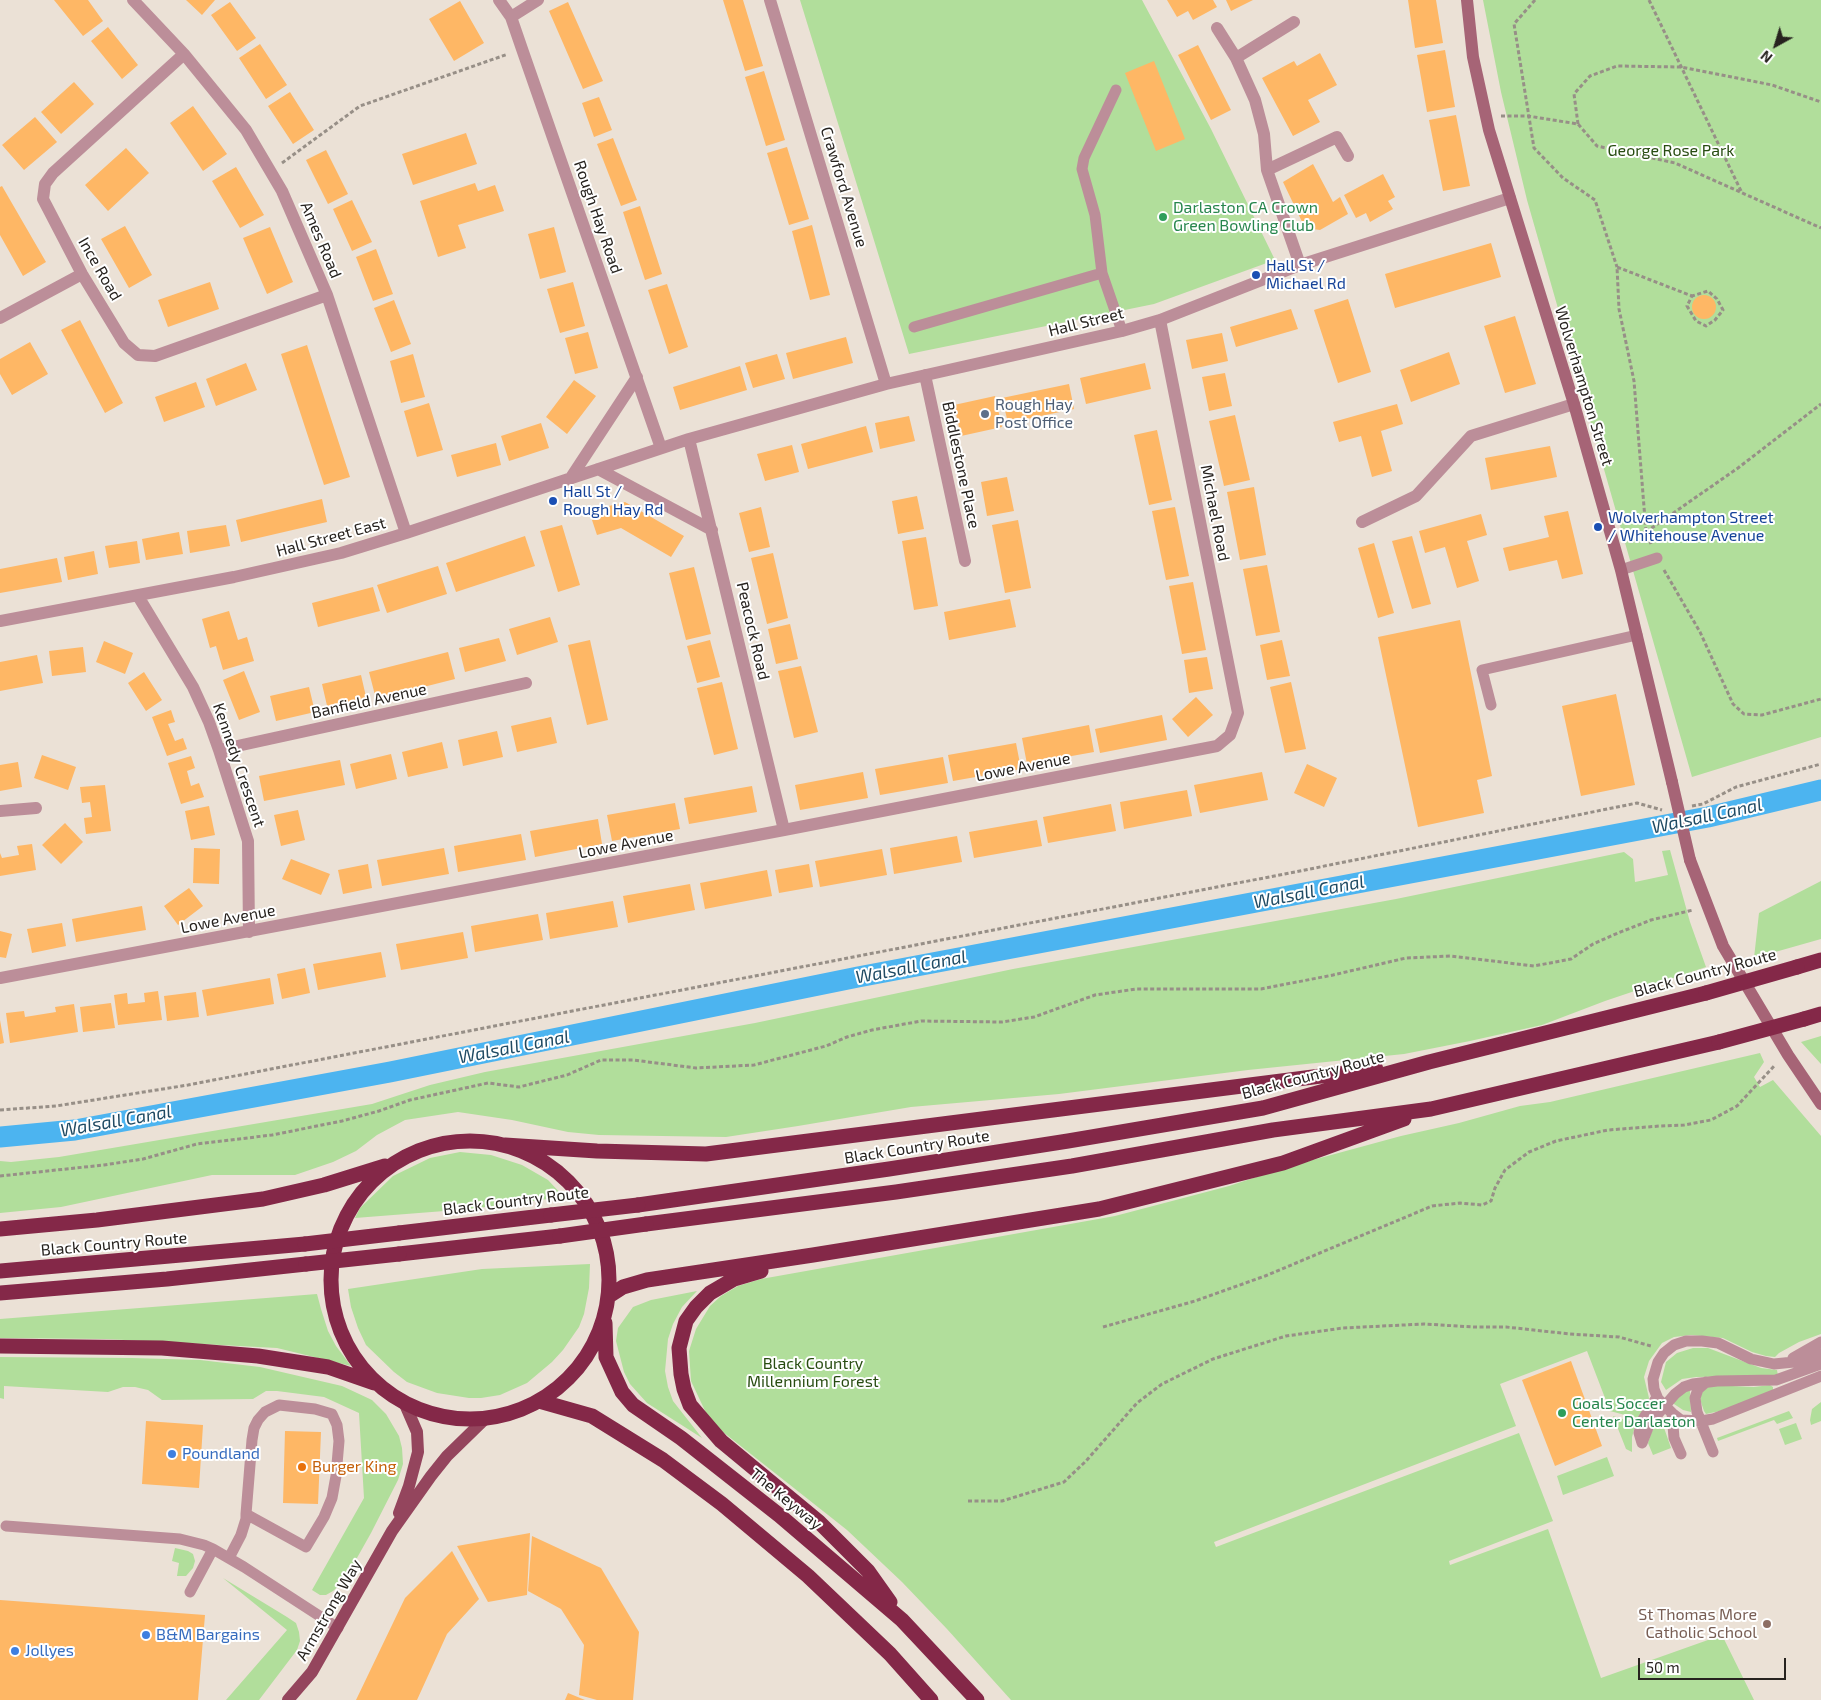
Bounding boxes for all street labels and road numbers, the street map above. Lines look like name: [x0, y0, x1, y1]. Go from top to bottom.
street label: Crawford Avenue: [817, 124, 871, 250]
street label: Rough Hay Road: [570, 158, 626, 276]
street label: Ames Road: [296, 199, 346, 281]
street label: Ince Road: [74, 234, 126, 304]
street label: Hall Street: [1046, 303, 1126, 341]
street label: Wolverhampton Street: [1551, 304, 1617, 468]
street label: Biddlestone Place: [938, 400, 984, 530]
street label: Michael Road: [1196, 463, 1234, 563]
street label: Hall Street East: [274, 513, 388, 561]
street label: Peacock Road: [732, 580, 774, 682]
street label: Banfield Avenue: [310, 679, 428, 723]
street label: Kennedy Crescent: [209, 700, 269, 830]
street label: Lowe Avenue: [974, 748, 1072, 786]
street label: Lowe Avenue: [577, 825, 675, 863]
street label: Lowe Avenue: [179, 900, 277, 938]
street label: Black Country Route: [1632, 945, 1778, 1001]
street label: Black Country Route: [1240, 1047, 1386, 1103]
street label: Black Country Route: [843, 1126, 991, 1168]
street label: Black Country Route: [442, 1183, 590, 1219]
street label: Black Country Route: [40, 1228, 188, 1260]
street label: The Keyway: [746, 1464, 826, 1534]
street label: Armstrong Way: [292, 1556, 366, 1664]

